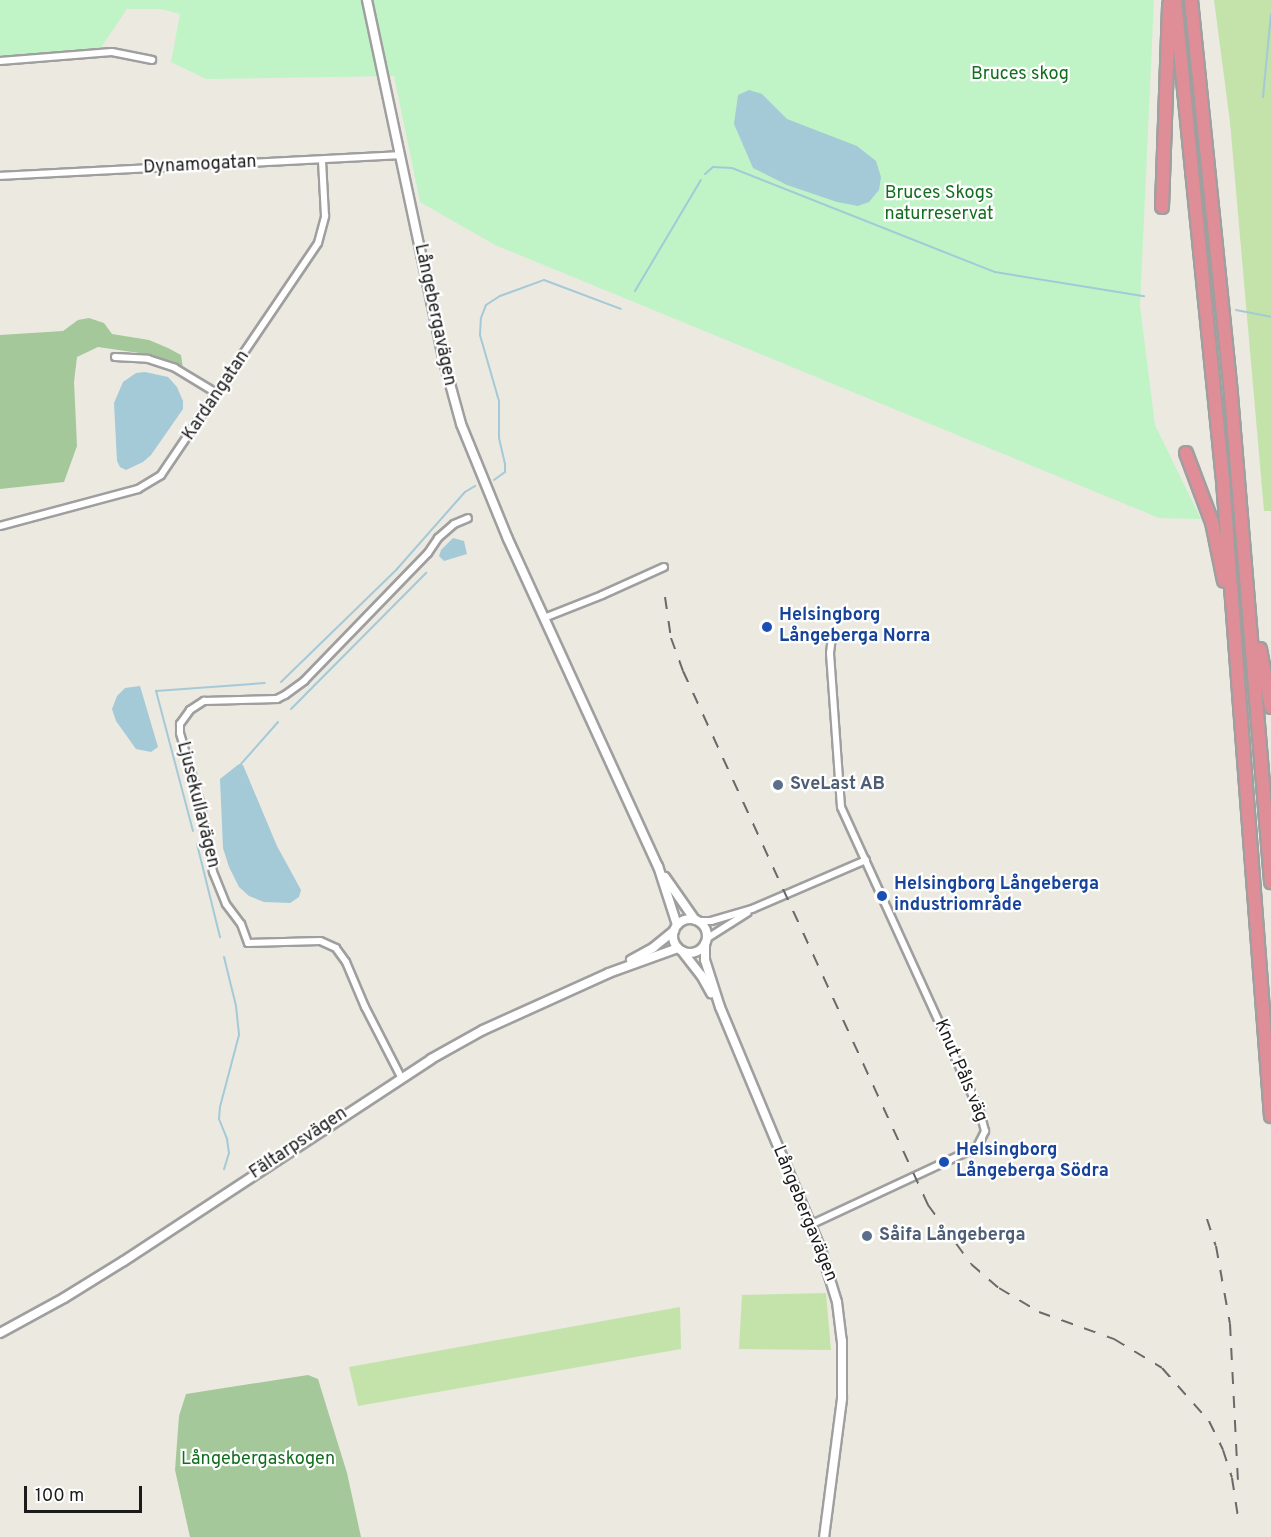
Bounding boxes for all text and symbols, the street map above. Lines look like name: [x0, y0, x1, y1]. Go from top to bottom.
park label: Bruces skog: [971, 64, 1069, 86]
street label: Dynamogatan: [143, 152, 257, 180]
park label: Bruces Skogs naturreservat: [884, 184, 994, 226]
street label: Långebergavägen: [408, 242, 460, 388]
street label: Kardangatan: [179, 347, 255, 445]
place label: Helsingborg Långeberga Norra: [779, 606, 930, 648]
marker: Helsingborg Långeberga Norra: [760, 620, 774, 634]
street label: Ljusekullavägen: [171, 740, 223, 870]
place label: SveLast AB: [790, 774, 886, 796]
marker: SveLast AB: [771, 778, 785, 792]
place label: Helsingborg Långeberga industriområde: [894, 875, 1099, 918]
marker: Helsingborg Långeberga industriområde: [875, 889, 889, 903]
street label: Knut Påls väg: [929, 1016, 991, 1126]
street label: Fältarpsvägen: [246, 1103, 352, 1185]
place label: Helsingborg Långeberga Södra: [956, 1141, 1109, 1184]
street label: Långebergavägen: [767, 1143, 841, 1285]
marker: Helsingborg Långeberga Södra: [937, 1155, 951, 1169]
place label: Såifa Långeberga: [879, 1225, 1025, 1247]
marker: Såifa Långeberga: [860, 1229, 874, 1243]
park label: Långebergaskogen: [181, 1449, 335, 1471]
scale bar: [27, 1474, 146, 1512]
text: 100 m: [35, 1485, 84, 1508]

